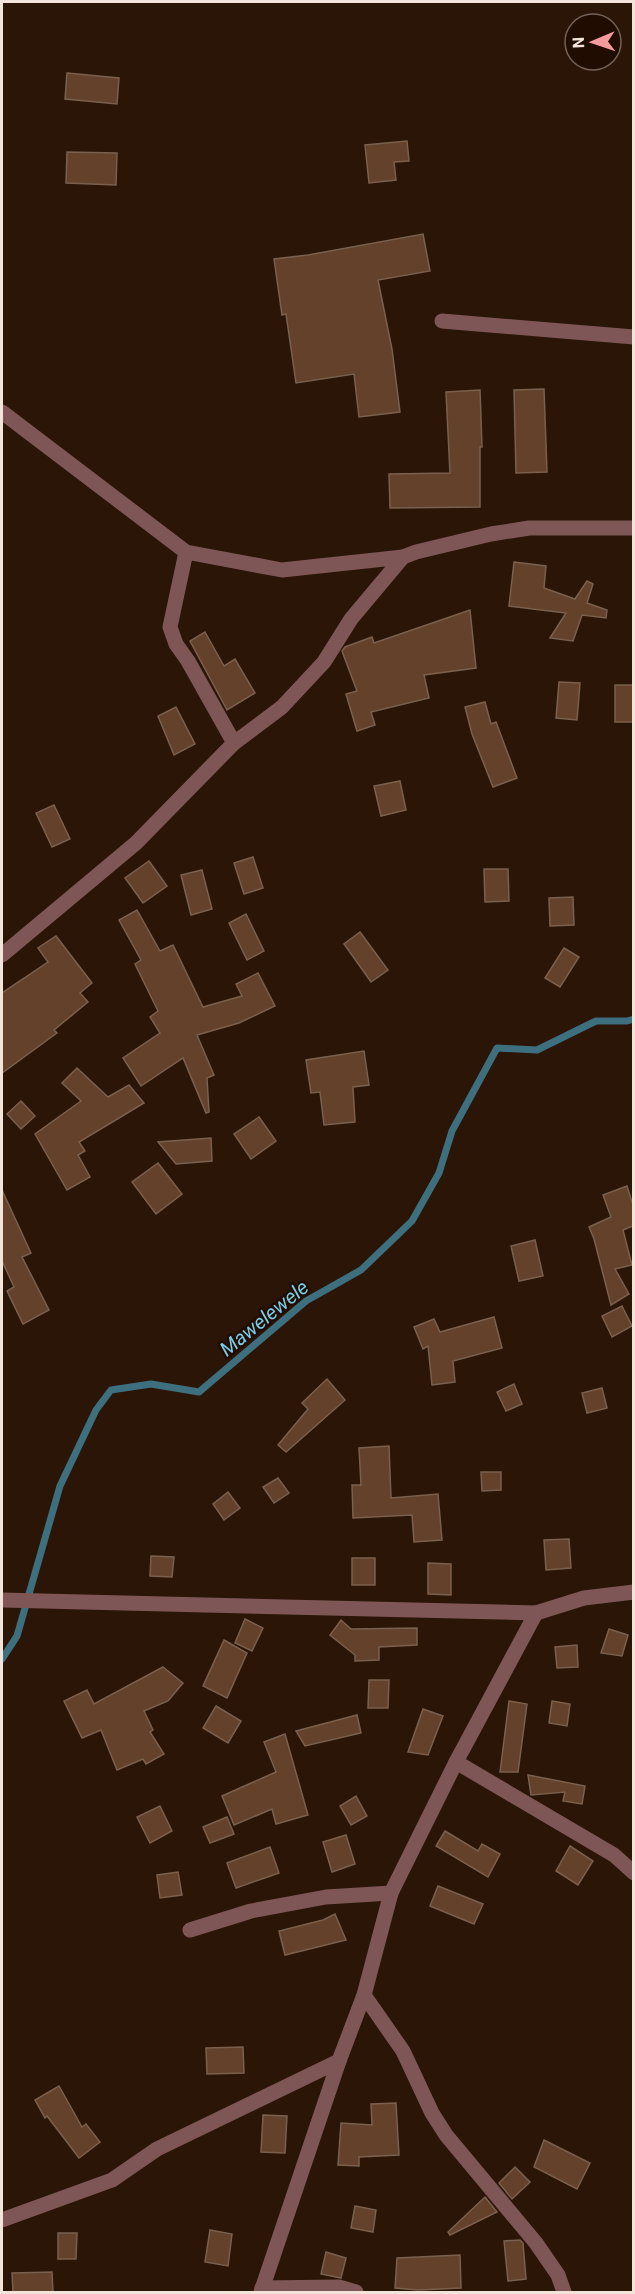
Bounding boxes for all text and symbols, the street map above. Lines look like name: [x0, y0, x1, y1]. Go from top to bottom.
north arrow: [563, 12, 623, 72]
text: N: [569, 37, 588, 48]
water label: Mawelewele: [215, 1275, 313, 1361]

